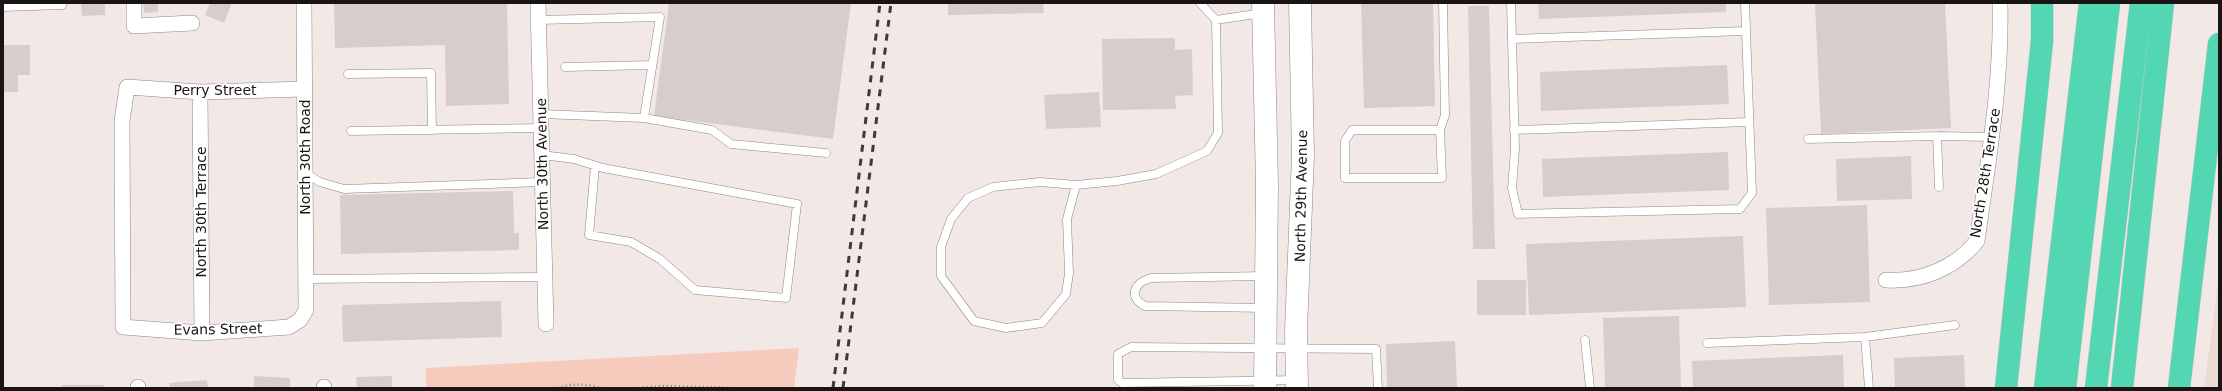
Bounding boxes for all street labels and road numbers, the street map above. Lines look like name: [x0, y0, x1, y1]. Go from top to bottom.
street label: Perry Street: [173, 82, 257, 98]
street label: North 30th Avenue: [533, 98, 551, 230]
street label: North 30th Road: [297, 99, 313, 215]
street label: North 28th Terrace: [1967, 107, 2003, 239]
street label: North 29th Avenue: [1292, 130, 1310, 262]
street label: North 30th Terrace: [193, 146, 209, 278]
street label: Evans Street: [173, 320, 263, 338]

